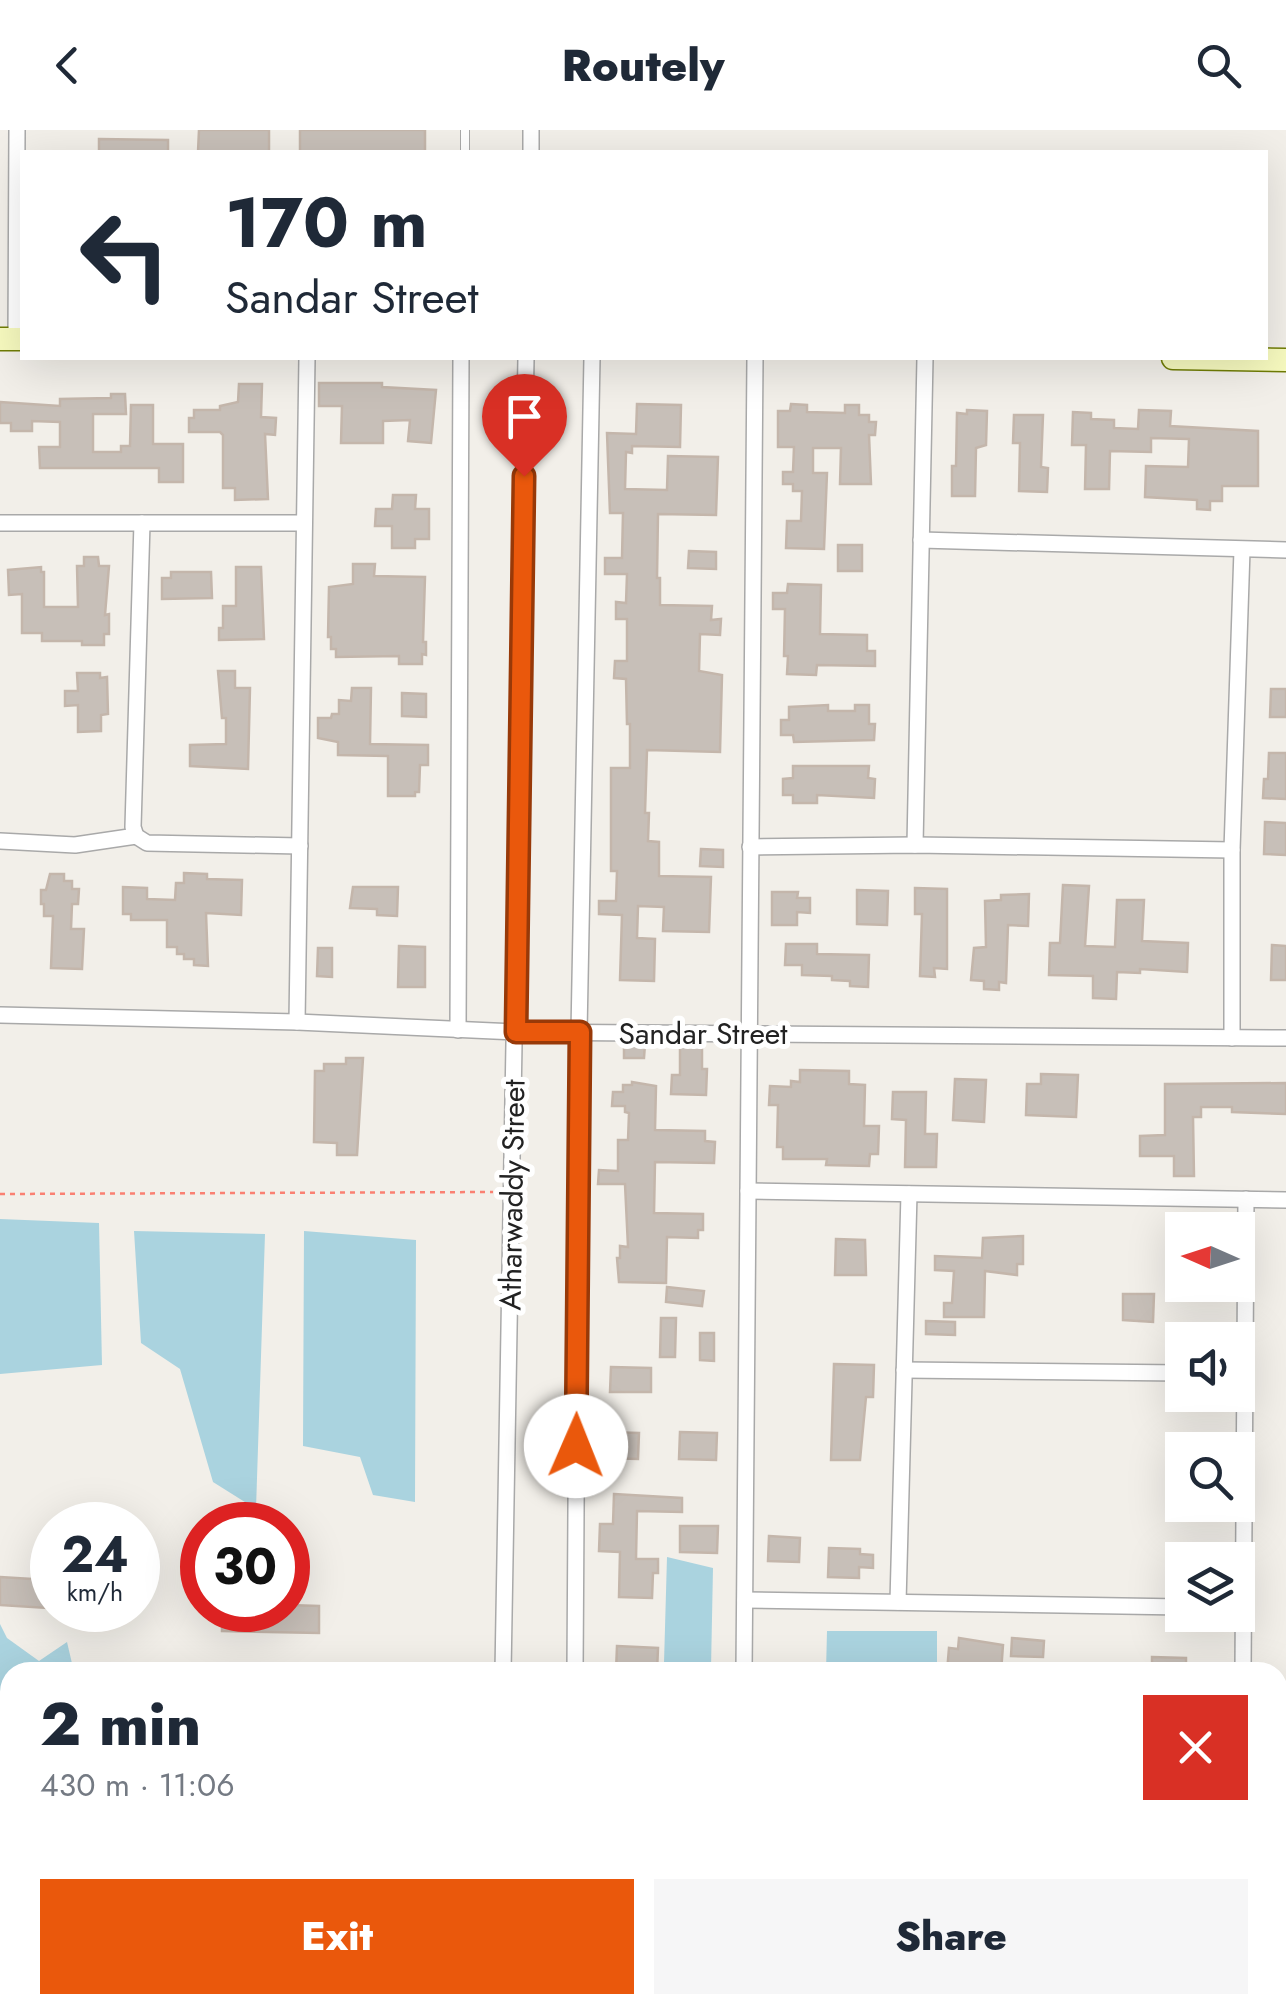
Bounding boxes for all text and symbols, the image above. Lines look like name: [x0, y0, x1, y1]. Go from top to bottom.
text: Routely: [561, 33, 725, 98]
icon: back: [40, 38, 95, 93]
icon: search: [1191, 38, 1246, 93]
text: 170 m: [225, 172, 428, 273]
icon: left: [60, 190, 190, 320]
text: Sandar Street: [225, 265, 479, 330]
pin: [482, 374, 567, 477]
icon: arrive: [497, 389, 552, 444]
street label: Sandar Street: [618, 1012, 788, 1055]
street label: Atharwaddy Street: [488, 1078, 536, 1311]
north arrow: [1165, 1212, 1255, 1302]
map controls: [1165, 1212, 1255, 1632]
button: sound: [1165, 1322, 1255, 1412]
position arrow: [524, 1394, 628, 1498]
button: search: [1165, 1432, 1255, 1522]
speed limit sign: 30: [180, 1502, 310, 1632]
text: 24: [61, 1518, 129, 1591]
button: layers: [1165, 1542, 1255, 1632]
text: km/h: [67, 1574, 123, 1610]
text: 2 min: [40, 1681, 201, 1768]
button: close: [1143, 1695, 1248, 1800]
text: 430 m · 11:06: [40, 1762, 235, 1808]
button: Exit: [40, 1879, 634, 1994]
button: Share: [654, 1879, 1248, 1994]

